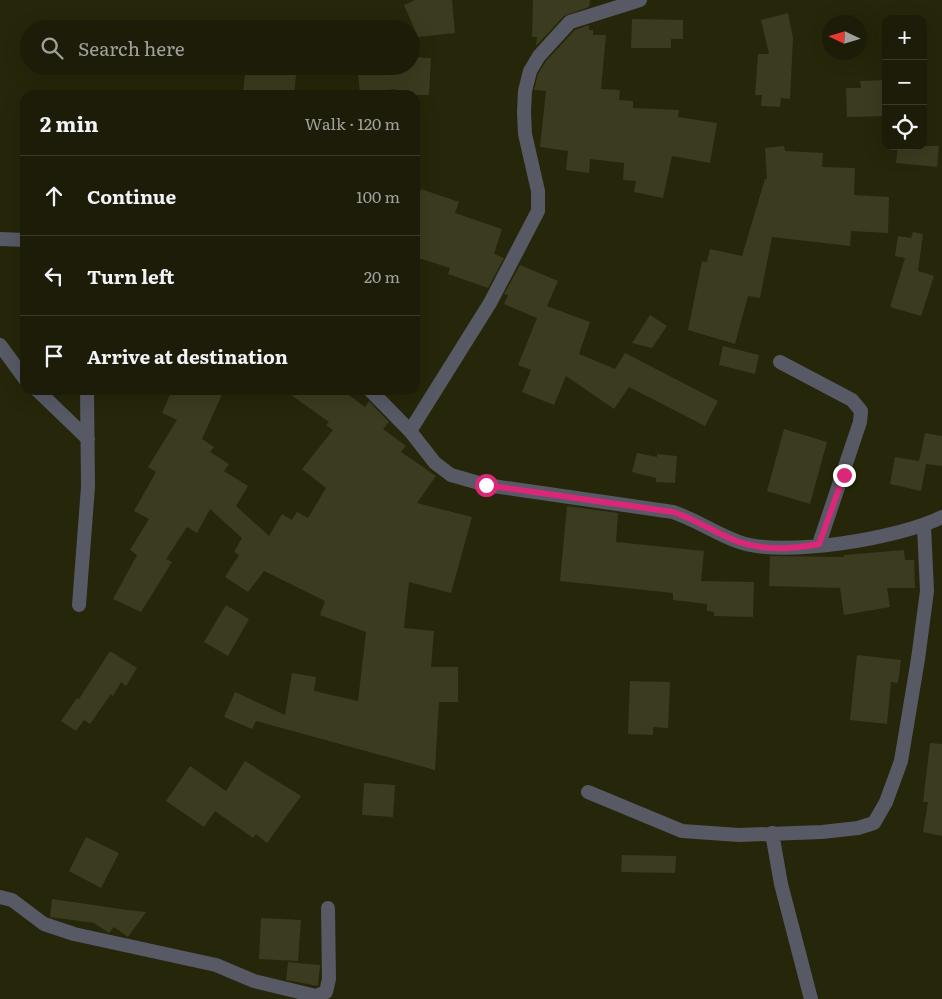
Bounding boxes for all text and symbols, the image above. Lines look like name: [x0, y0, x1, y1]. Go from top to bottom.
north arrow: [822, 15, 867, 60]
map controls: [882, 15, 927, 150]
button: +: [882, 15, 927, 60]
search box: [20, 20, 420, 75]
icon: search: [38, 34, 66, 62]
text: Search here: [78, 34, 185, 62]
button: −: [882, 60, 927, 105]
button: locate: [882, 105, 927, 150]
text: 2 min: [40, 107, 99, 138]
text: Walk · 120 m: [305, 111, 400, 135]
icon: ahead: [40, 182, 68, 210]
text: Continue: [87, 182, 176, 210]
text: 100 m: [356, 184, 400, 208]
icon: left: [40, 262, 68, 290]
text: Turn left: [87, 262, 174, 290]
text: 20 m: [364, 264, 400, 288]
icon: arrive: [40, 342, 68, 370]
text: Arrive at destination: [87, 342, 288, 370]
route end: [833, 464, 856, 487]
route start: [475, 474, 498, 497]

